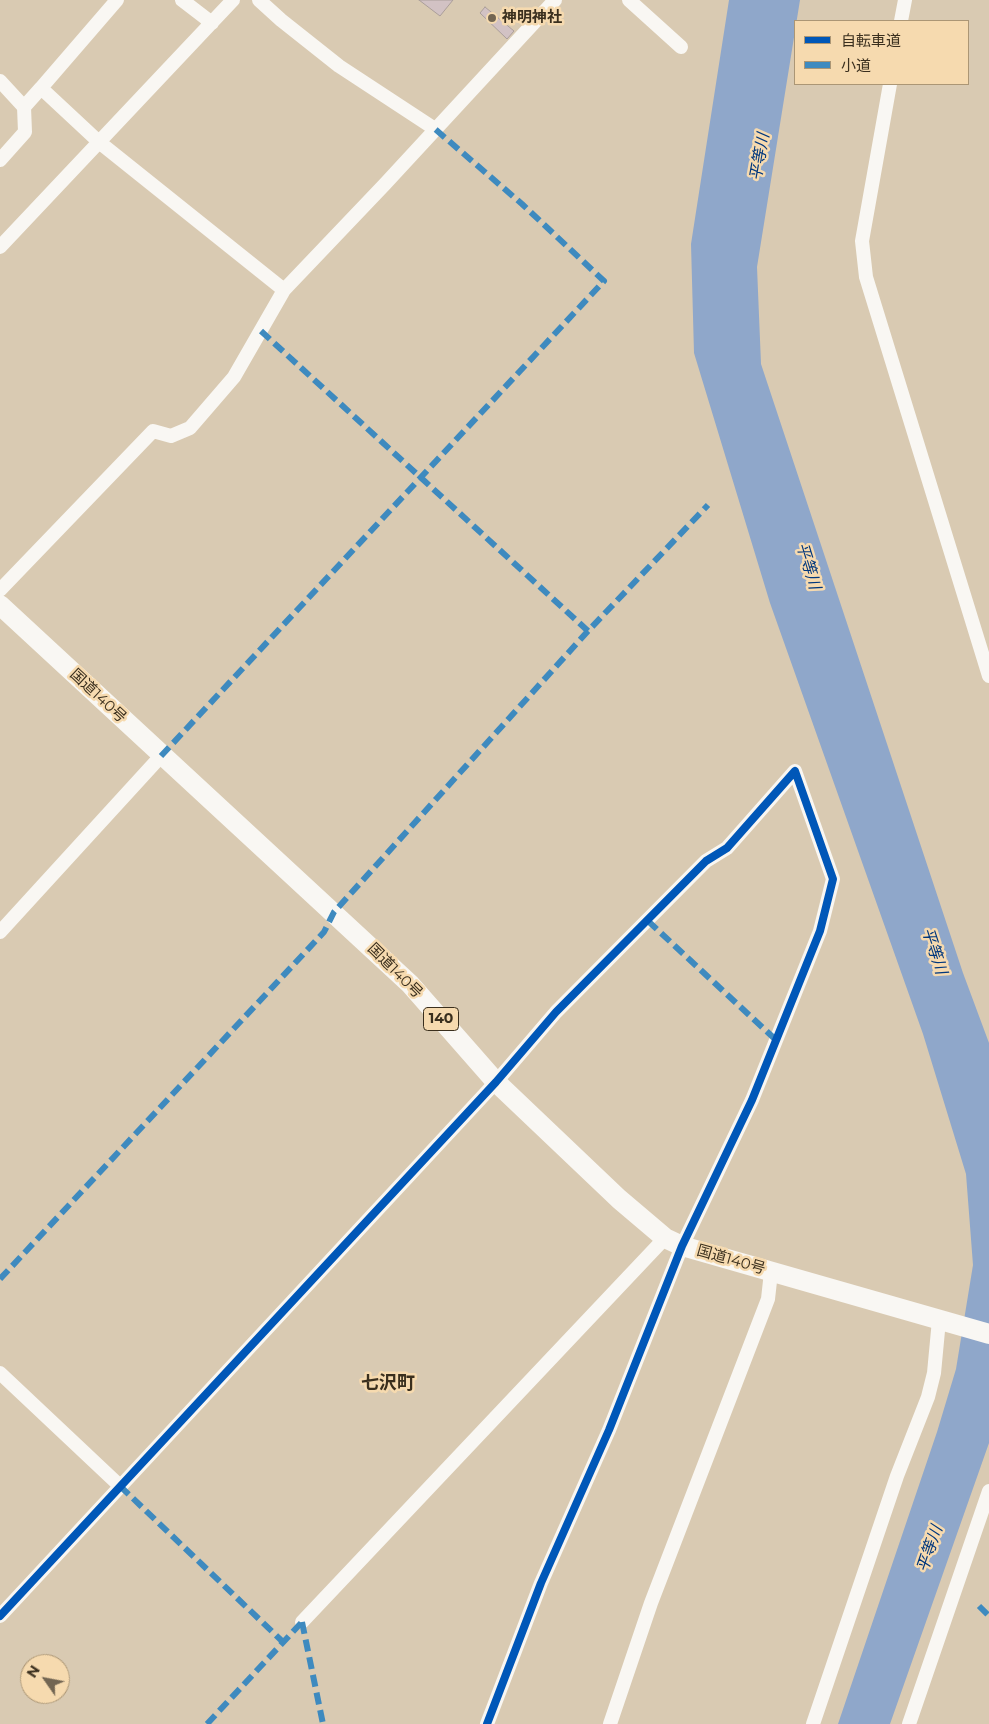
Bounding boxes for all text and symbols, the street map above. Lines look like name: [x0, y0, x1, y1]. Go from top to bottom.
place label: 神明神社: [502, 9, 562, 27]
marker: 神明神社: [486, 12, 498, 24]
legend: [794, 20, 969, 85]
text: 自転車道: [841, 31, 901, 50]
text: 小道: [841, 56, 871, 75]
water label: 平等川: [746, 132, 774, 182]
water label: 平等川: [792, 540, 824, 592]
street label: 国道140号: [66, 665, 130, 727]
water label: 平等川: [917, 925, 951, 977]
street label: 国道140号: [364, 940, 426, 1002]
road number: 140: [424, 1008, 458, 1030]
street label: 国道140号: [695, 1242, 767, 1278]
district label: 七沢町: [361, 1373, 415, 1395]
water label: 平等川: [913, 1523, 947, 1575]
north arrow: [20, 1654, 70, 1704]
text: N: [23, 1662, 44, 1681]

